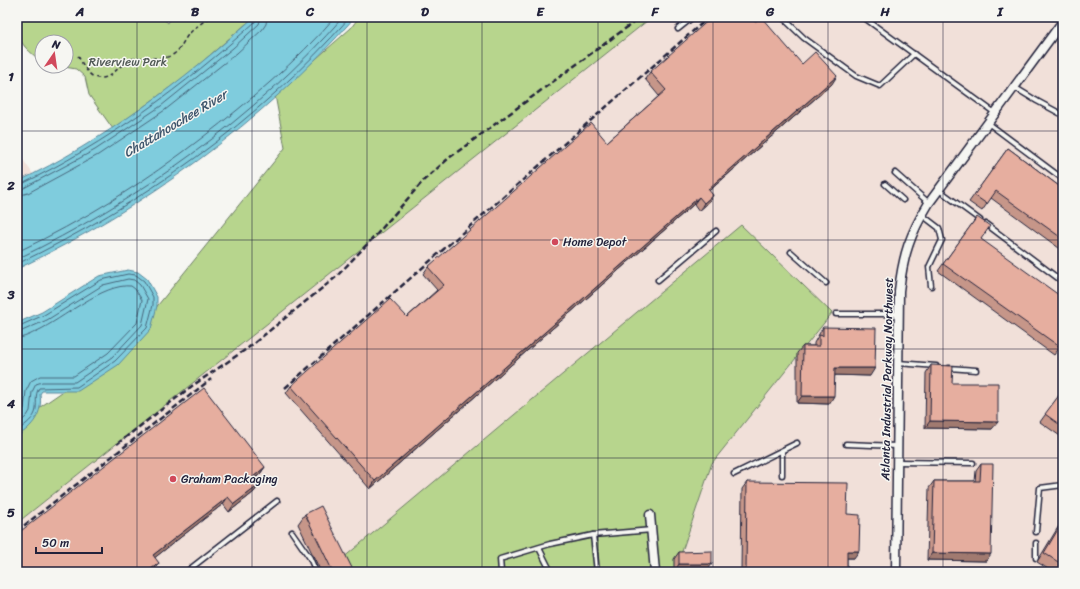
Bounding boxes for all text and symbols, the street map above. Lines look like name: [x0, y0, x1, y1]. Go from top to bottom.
text: A: [75, 0, 84, 23]
text: B: [191, 0, 200, 23]
text: C: [305, 0, 315, 23]
text: D: [421, 0, 429, 23]
text: E: [536, 0, 545, 23]
text: F: [650, 0, 659, 23]
text: G: [765, 0, 775, 23]
text: H: [879, 0, 890, 23]
text: I: [996, 0, 1004, 23]
north arrow: [34, 34, 74, 74]
text: N: [49, 34, 62, 55]
park label: Riverview Park: [89, 51, 167, 73]
text: 1: [8, 65, 14, 88]
water label: Chattahoochee River: [119, 82, 234, 164]
text: 2: [6, 174, 15, 197]
place label: Home Depot: [563, 231, 627, 253]
marker: Home Depot: [550, 237, 560, 247]
street label: Atlanta Industrial Parkway Northwest: [874, 277, 900, 482]
text: 3: [6, 283, 15, 306]
text: 4: [6, 392, 16, 415]
place label: Graham Packaging: [181, 468, 278, 490]
marker: Graham Packaging: [168, 474, 178, 484]
text: 5: [7, 501, 15, 524]
scale bar: [36, 529, 102, 555]
text: 50 m: [42, 532, 69, 554]

